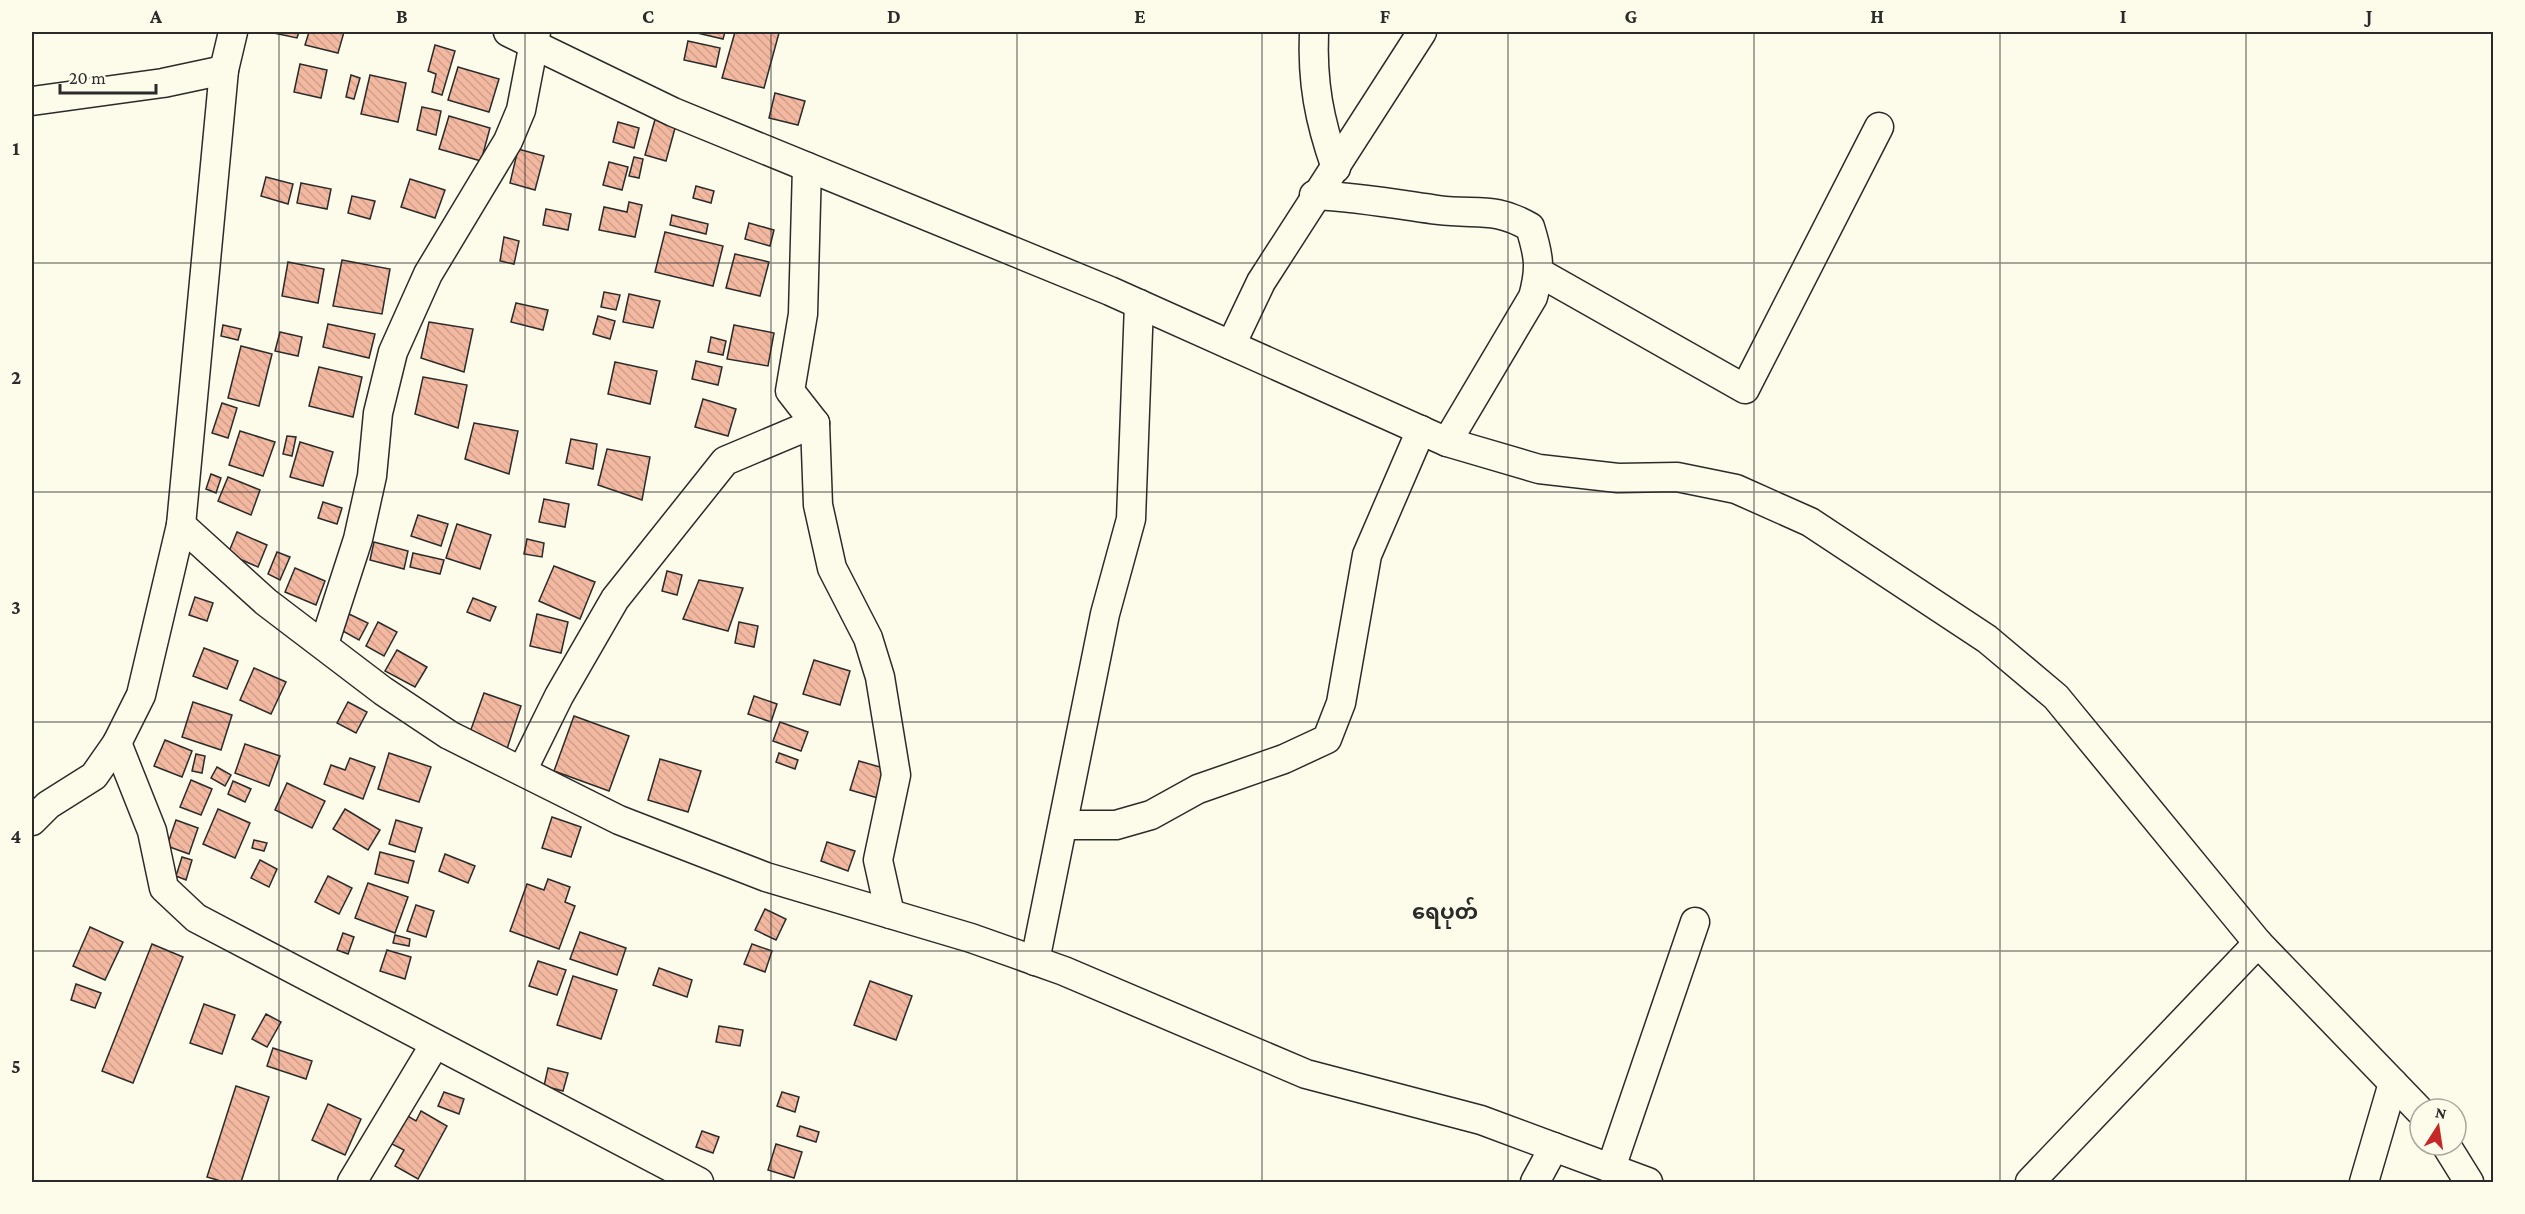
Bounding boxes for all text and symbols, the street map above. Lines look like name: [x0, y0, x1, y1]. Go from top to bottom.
text: A: [149, 5, 163, 27]
text: B: [396, 5, 408, 27]
text: C: [642, 5, 654, 27]
text: D: [887, 5, 901, 27]
text: E: [1134, 5, 1146, 27]
text: F: [1380, 5, 1391, 27]
text: G: [1625, 5, 1638, 27]
text: H: [1870, 5, 1884, 27]
text: I: [2120, 5, 2127, 27]
text: J: [2364, 5, 2373, 27]
scale bar: [60, 57, 156, 95]
text: 20 m: [69, 68, 106, 88]
text: 1: [12, 137, 20, 159]
text: 2: [11, 366, 21, 388]
text: 3: [11, 596, 21, 618]
text: 4: [11, 825, 22, 847]
district label: ရေပုတ်: [1412, 896, 1478, 929]
text: 5: [11, 1055, 21, 1077]
north arrow: [2408, 1097, 2468, 1157]
text: N: [2434, 1103, 2448, 1122]

